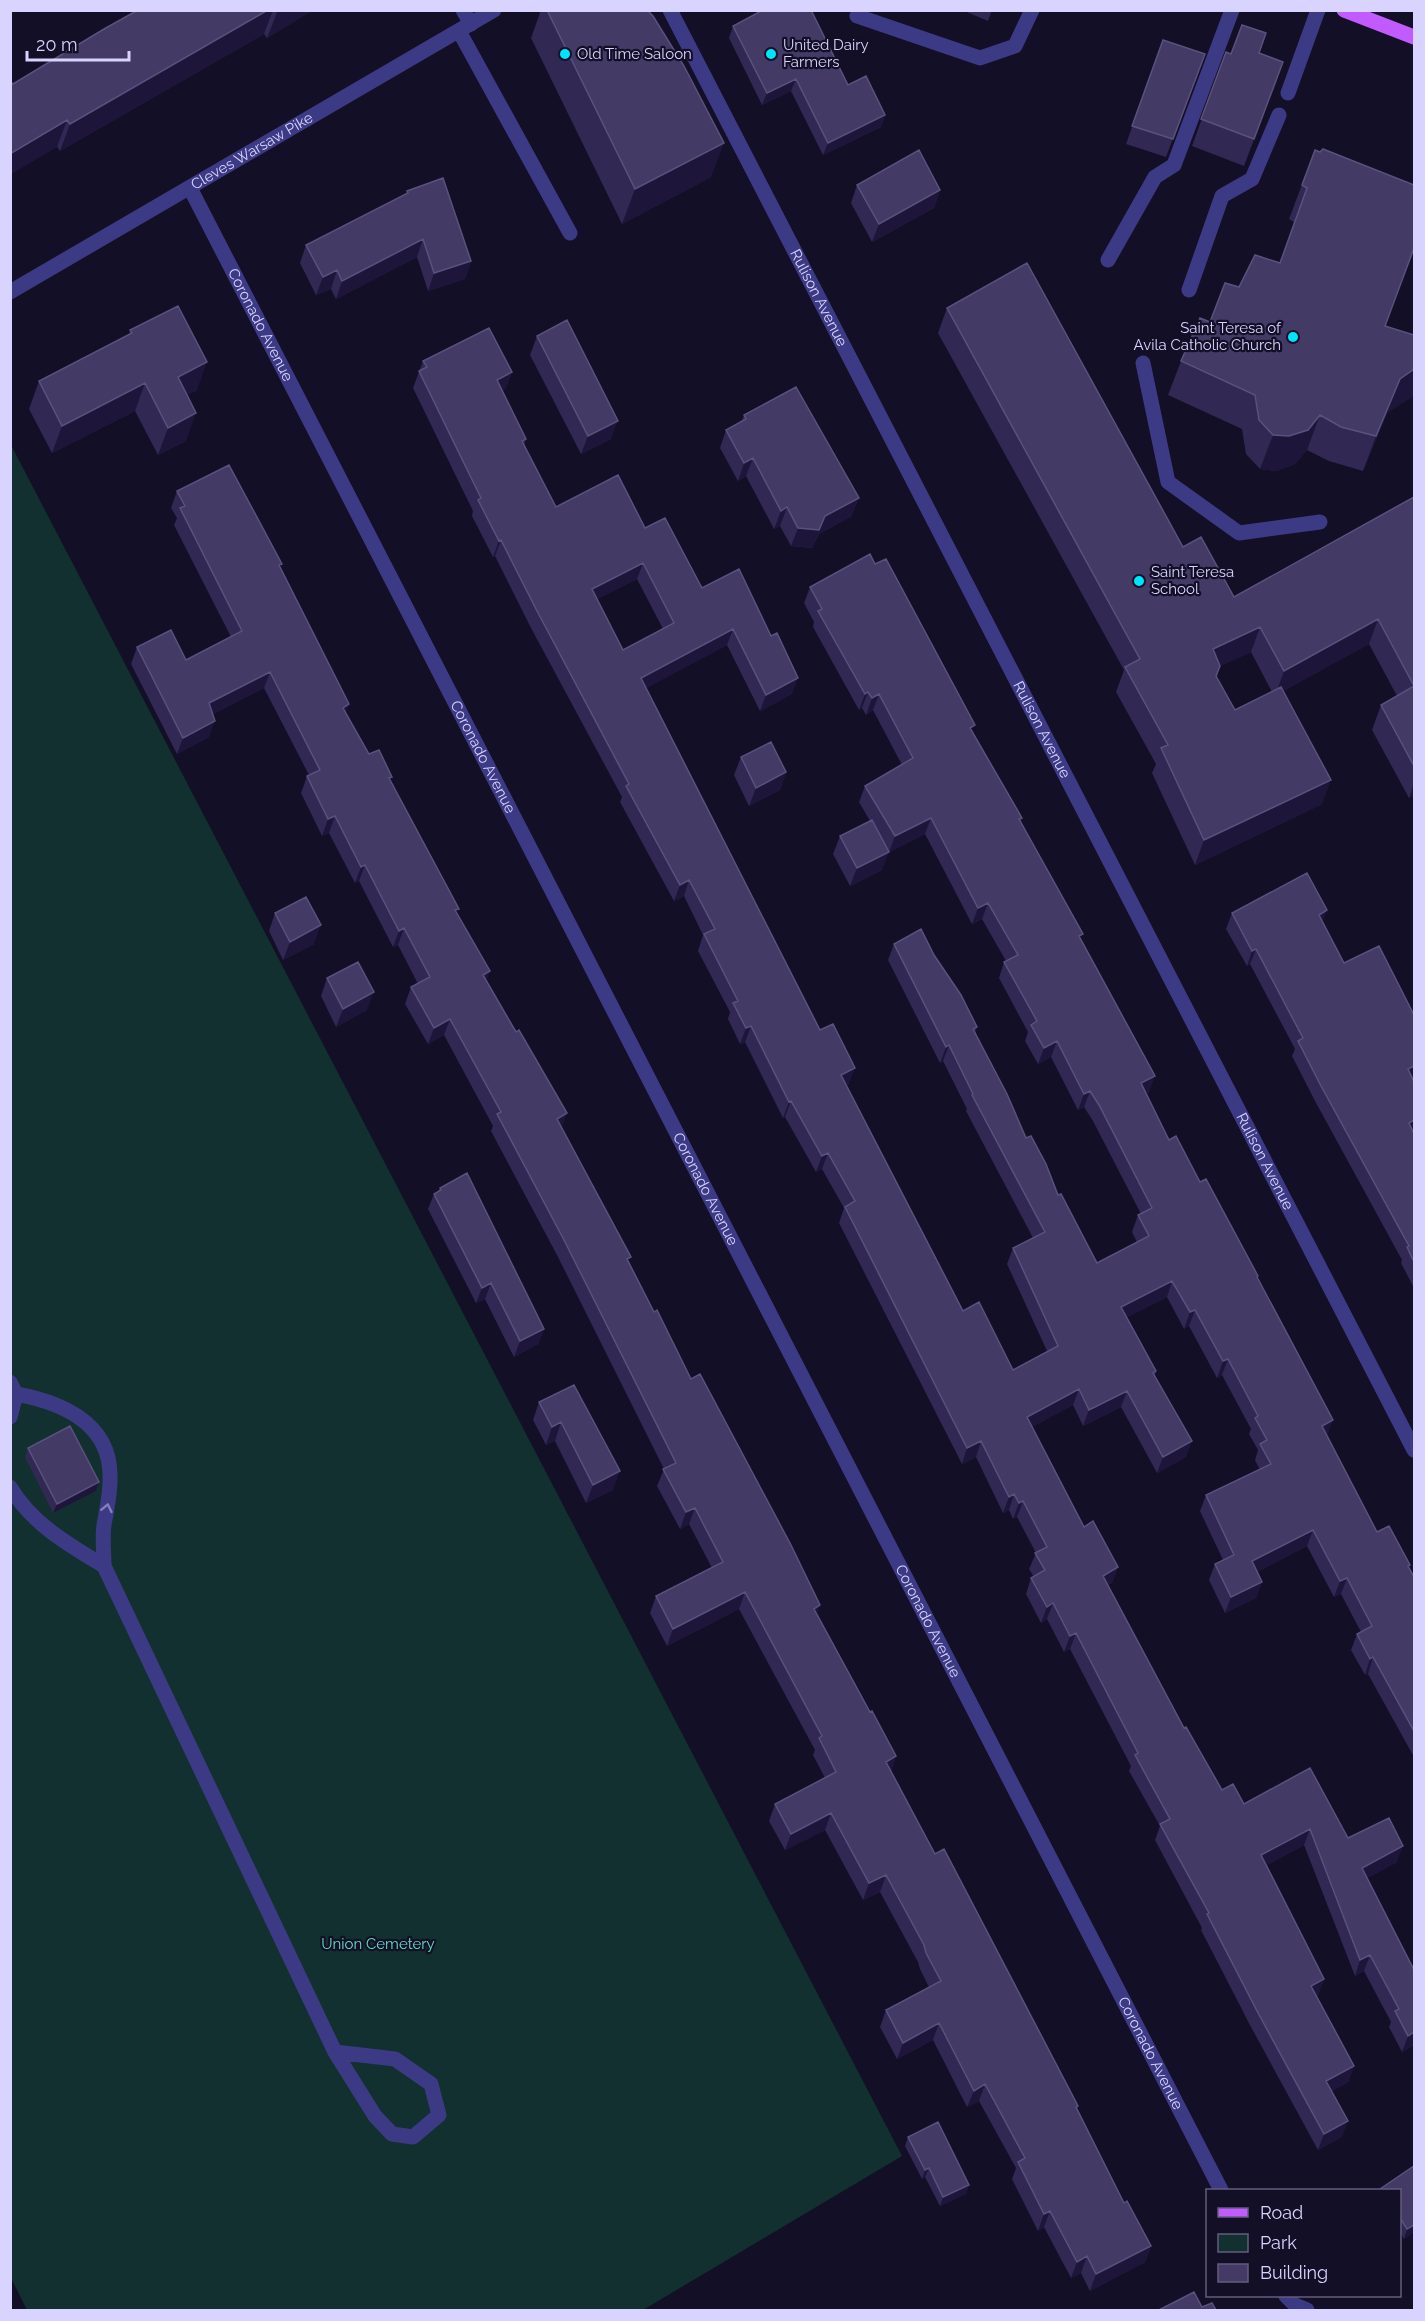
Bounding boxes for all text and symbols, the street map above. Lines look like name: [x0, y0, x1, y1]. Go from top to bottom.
scale bar: [27, 24, 129, 62]
text: 20 m: [36, 34, 78, 55]
place label: United Dairy Farmers: [783, 36, 869, 71]
place label: Old Time Saloon: [577, 45, 692, 63]
marker: Old Time Saloon: [558, 47, 572, 61]
marker: United Dairy Farmers: [764, 47, 778, 61]
street label: Cleves Warsaw Pike: [188, 108, 316, 194]
street label: Rulison Avenue: [786, 246, 851, 350]
street label: Coronado Avenue: [224, 265, 297, 385]
place label: Saint Teresa of Avila Catholic Church: [1134, 319, 1282, 354]
marker: Saint Teresa of Avila Catholic Church: [1286, 330, 1300, 344]
place label: Saint Teresa School: [1151, 563, 1234, 598]
marker: Saint Teresa School: [1132, 574, 1146, 588]
street label: Rulison Avenue: [1009, 678, 1074, 781]
street label: Coronado Avenue: [447, 698, 520, 817]
street label: Rulison Avenue: [1232, 1110, 1298, 1213]
street label: Coronado Avenue: [669, 1130, 742, 1249]
one-way arrow: [100, 1504, 113, 1514]
street label: Coronado Avenue: [892, 1562, 965, 1681]
park label: Union Cemetery: [321, 1935, 435, 1953]
street label: Coronado Avenue: [1114, 1994, 1187, 2113]
legend: [1206, 2189, 1401, 2297]
text: Road: [1260, 2202, 1303, 2223]
text: Park: [1260, 2232, 1297, 2253]
text: Building: [1260, 2262, 1328, 2283]

